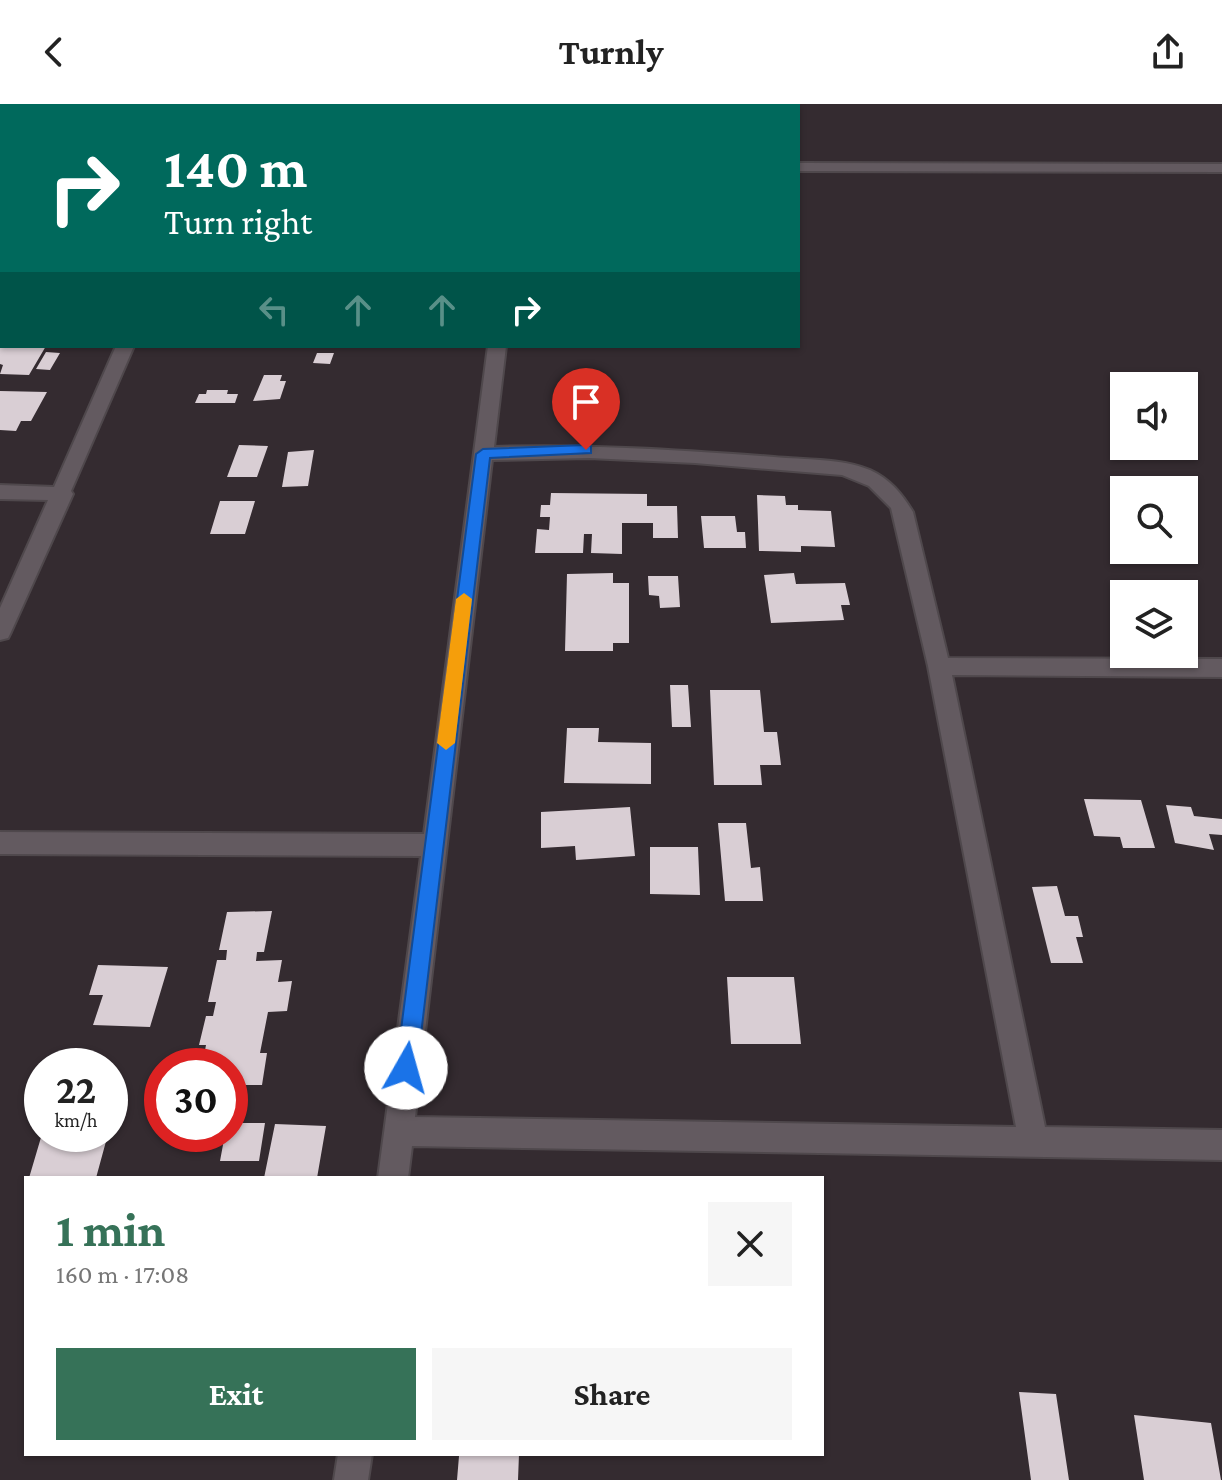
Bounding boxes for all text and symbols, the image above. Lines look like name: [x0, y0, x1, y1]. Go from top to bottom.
icon: back: [32, 30, 76, 74]
icon: share: [1146, 30, 1190, 74]
text: Turnly: [559, 32, 663, 72]
icon: right: [32, 136, 136, 240]
text: 140 m: [164, 137, 307, 199]
text: Turn right: [164, 202, 312, 242]
icon: left: [252, 288, 296, 332]
icon: ahead: [336, 288, 380, 332]
icon: ahead: [420, 288, 464, 332]
icon: right: [504, 288, 548, 332]
pin: [552, 368, 620, 450]
map controls: [1110, 372, 1198, 668]
button: sound: [1110, 372, 1198, 460]
icon: arrive: [564, 380, 608, 424]
button: search: [1110, 476, 1198, 564]
button: layers: [1110, 580, 1198, 668]
position arrow: [364, 1026, 448, 1110]
speed limit sign: 30: [144, 1048, 248, 1152]
text: 22: [56, 1067, 96, 1112]
text: km/h: [54, 1109, 98, 1131]
button: close: [708, 1202, 792, 1286]
text: 1 min: [56, 1203, 165, 1256]
text: 160 m · 17:08: [56, 1260, 189, 1289]
button: Exit: [56, 1348, 416, 1440]
button: Share: [432, 1348, 792, 1440]

